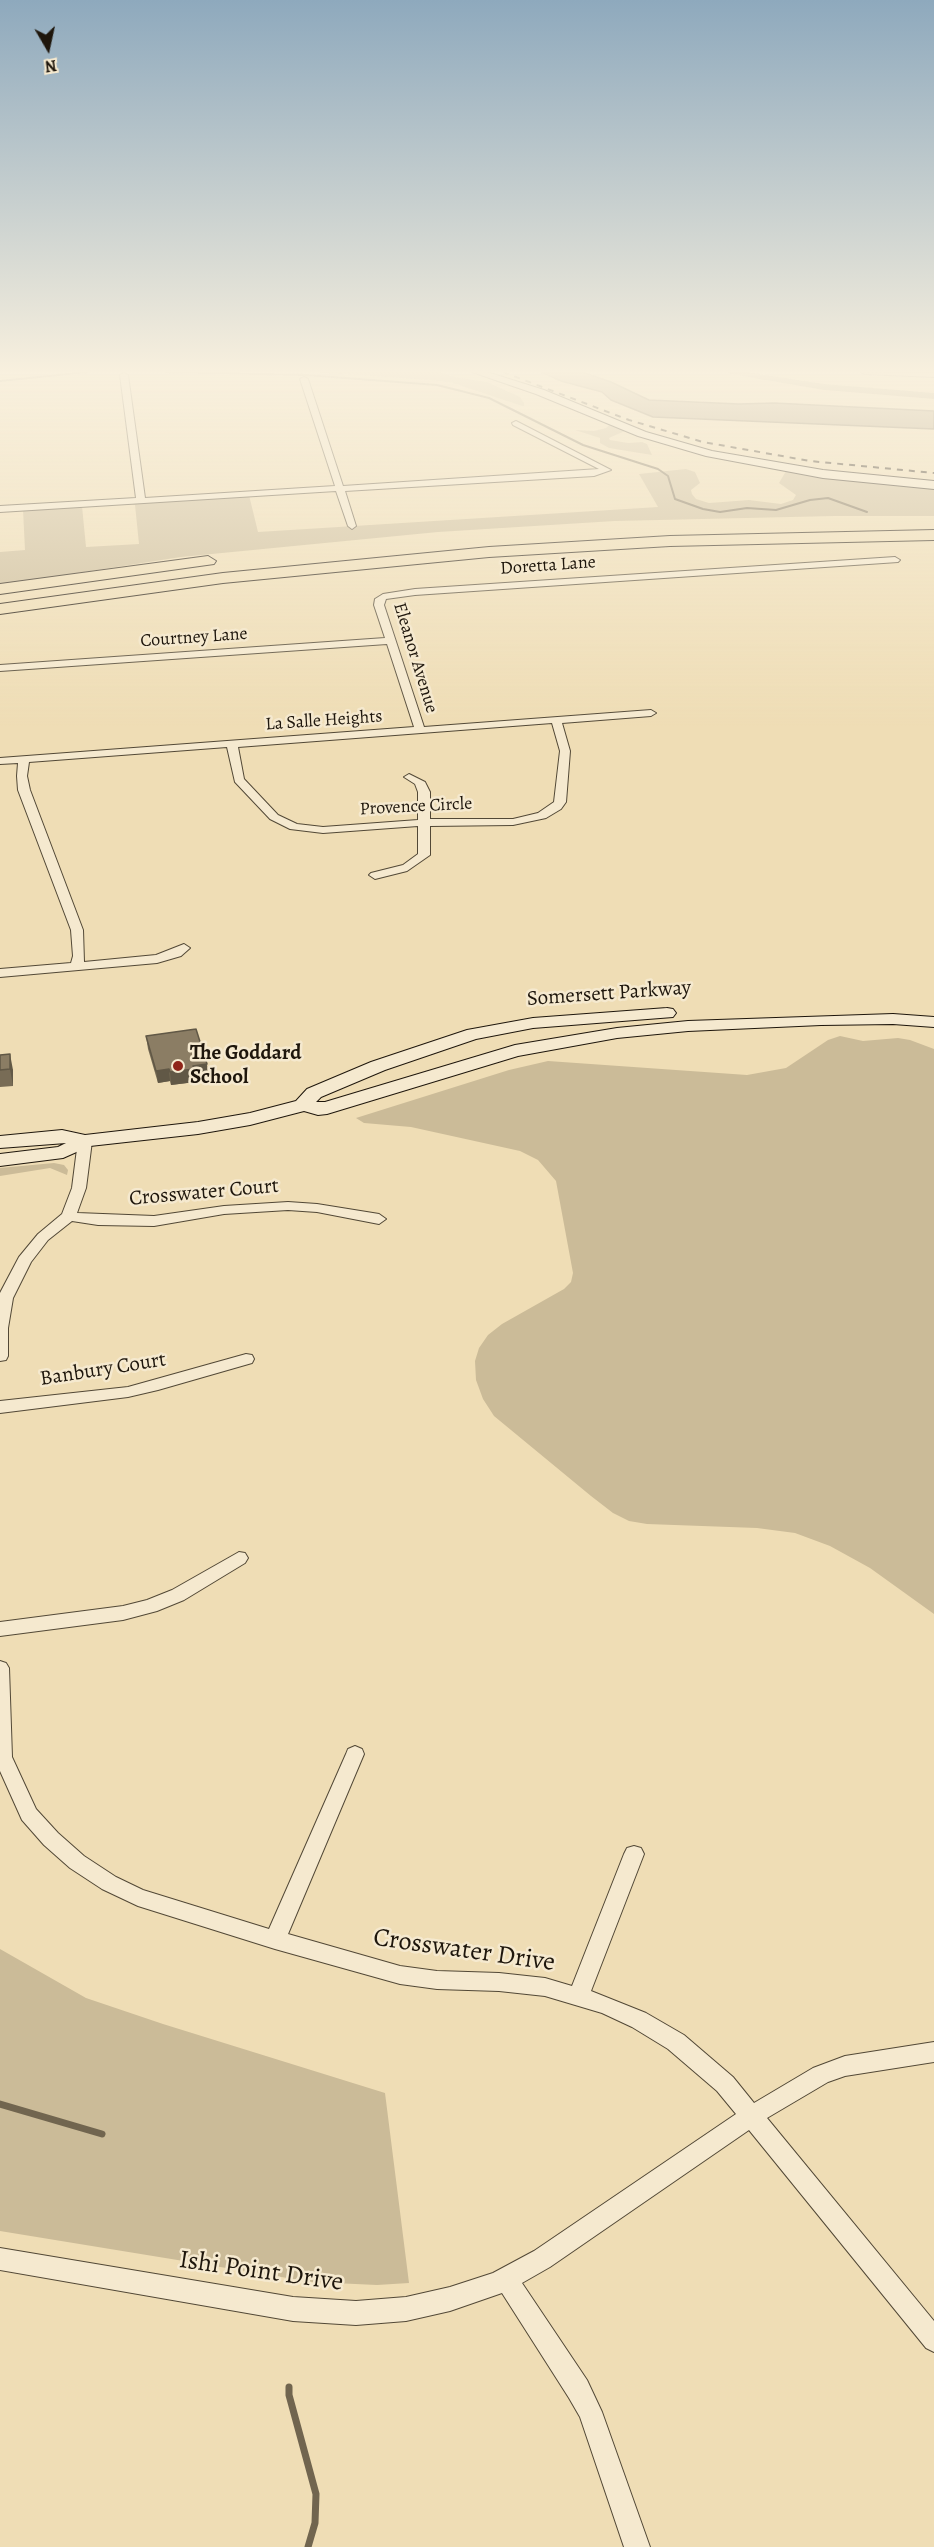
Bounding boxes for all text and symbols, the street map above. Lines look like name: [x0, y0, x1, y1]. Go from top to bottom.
north arrow: [18, 18, 78, 78]
text: N: [43, 54, 58, 78]
street label: Doretta Lane: [500, 552, 596, 580]
street label: Eleanor Avenue: [388, 600, 442, 716]
street label: Courtney Lane: [140, 623, 248, 653]
street label: La Salle Heights: [265, 706, 383, 736]
street label: Provence Circle: [359, 793, 473, 821]
street label: Somersett Parkway: [526, 976, 692, 1012]
place label: The Goddard School: [190, 1041, 302, 1091]
marker: The Goddard School: [171, 1059, 185, 1073]
street label: Crosswater Court: [128, 1174, 280, 1212]
street label: Banbury Court: [38, 1348, 168, 1392]
street label: Crosswater Drive: [371, 1923, 557, 1979]
street label: Ishi Point Drive: [177, 2245, 345, 2299]

